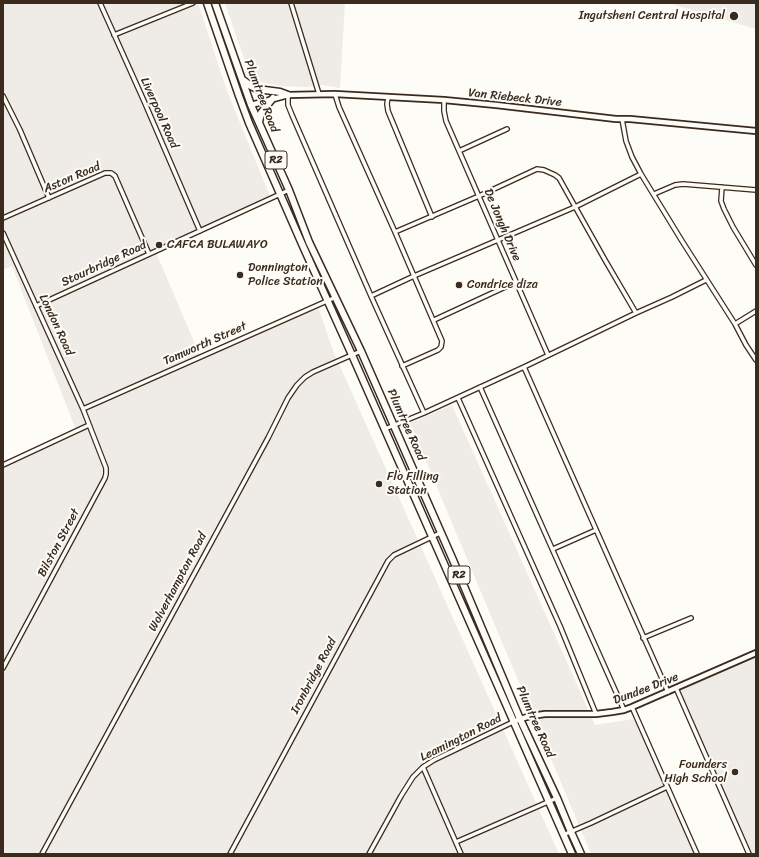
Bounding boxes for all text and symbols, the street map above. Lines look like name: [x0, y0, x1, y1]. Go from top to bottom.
place label: Ingutsheni Central Hospital: [579, 9, 725, 23]
marker: Ingutsheni Central Hospital: [728, 10, 740, 22]
street label: Plumtree Road: [240, 58, 282, 134]
street label: Liverpool Road: [137, 75, 181, 151]
street label: Van Riebeck Drive: [468, 86, 562, 110]
road number: R2: [265, 151, 287, 169]
street label: Aston Road: [42, 160, 102, 196]
street label: De Jongh Drive: [480, 187, 524, 263]
street label: Stourbridge Road: [59, 238, 149, 290]
place label: CAFCA BULAWAYO: [167, 238, 268, 252]
marker: CAFCA BULAWAYO: [154, 240, 164, 250]
place label: Donnington Police Station: [248, 261, 323, 289]
marker: Donnington Police Station: [235, 270, 245, 280]
place label: Condrice diza: [467, 278, 538, 292]
marker: Condrice diza: [454, 280, 464, 290]
street label: London Road: [36, 292, 76, 358]
street label: Tamworth Street: [161, 319, 249, 369]
street label: Plumtree Road: [384, 387, 428, 463]
place label: Flo Filling Station: [387, 470, 439, 498]
marker: Flo Filling Station: [374, 479, 384, 489]
street label: Bilston Street: [35, 506, 83, 580]
street label: Wolverhampton Road: [146, 530, 210, 634]
road number: R2: [448, 566, 470, 584]
street label: Ironbridge Road: [288, 636, 340, 716]
street label: Dundee Drive: [611, 670, 681, 708]
street label: Plumtree Road: [513, 684, 557, 760]
street label: Leamington Road: [418, 711, 504, 765]
place label: Founders High School: [664, 758, 727, 786]
marker: Founders High School: [730, 767, 740, 777]

